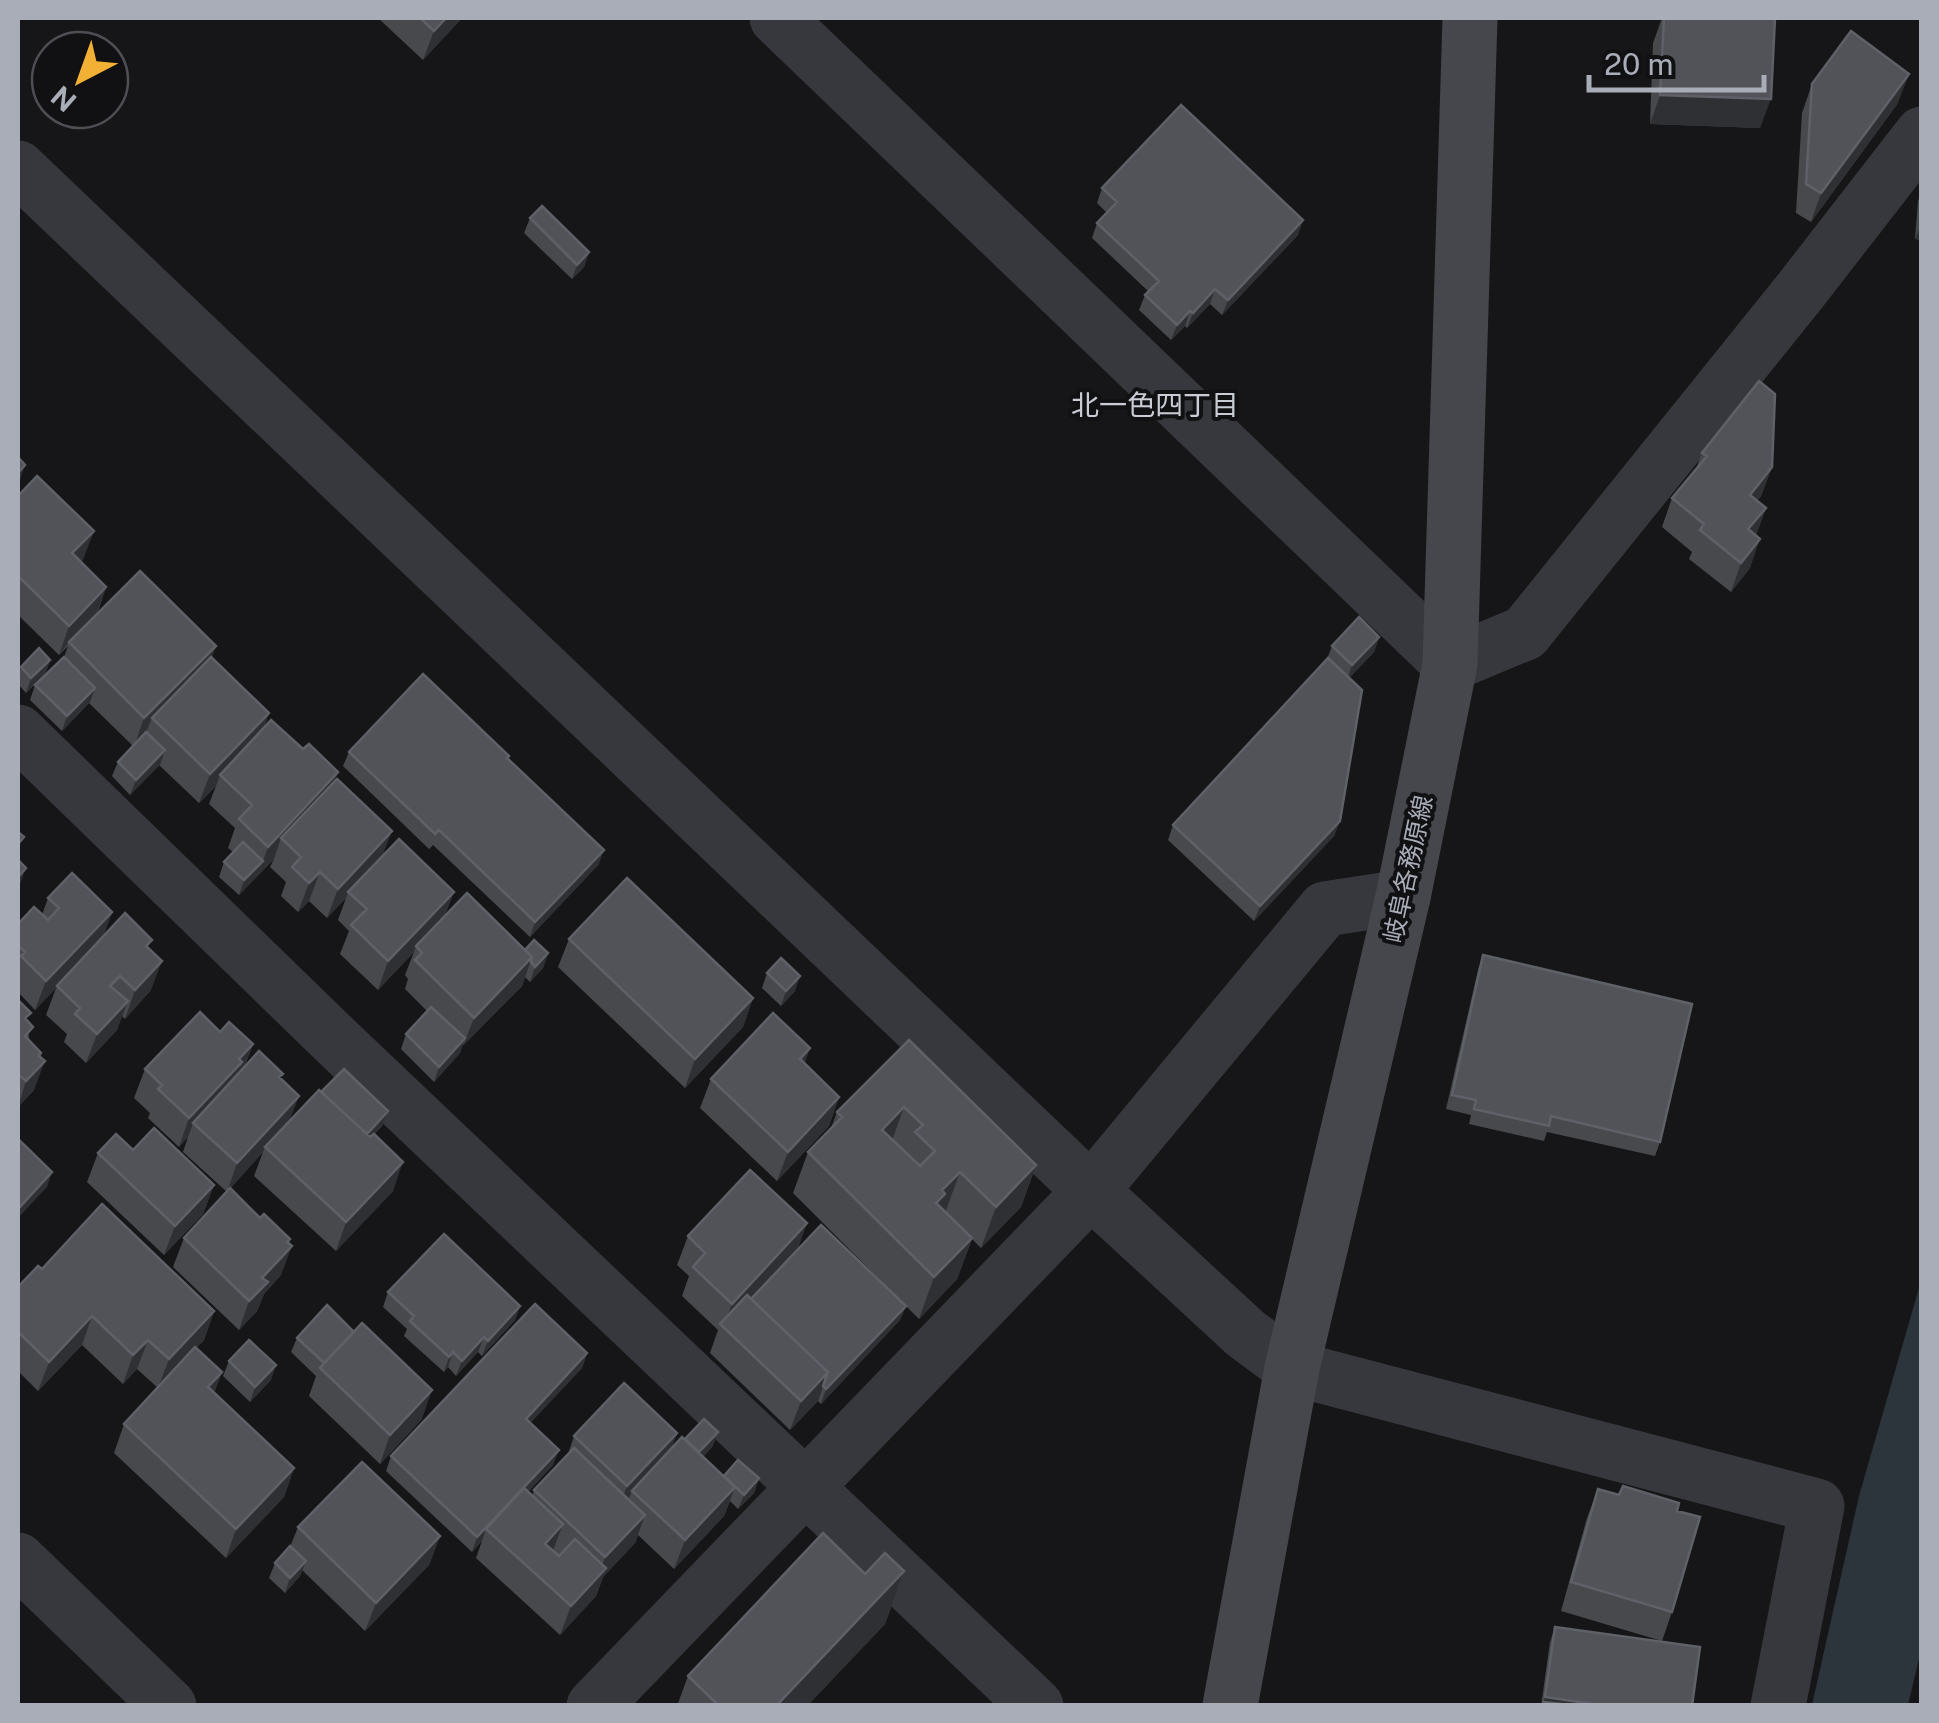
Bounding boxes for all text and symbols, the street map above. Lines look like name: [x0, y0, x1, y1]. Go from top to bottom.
north arrow: [30, 30, 130, 130]
scale bar: [1589, 30, 1764, 92]
text: 20 m: [1604, 46, 1673, 82]
text: N: [44, 80, 82, 119]
district label: 北一色四丁目: [1071, 388, 1239, 421]
street label: 岐阜各務原線: [1378, 793, 1438, 945]

